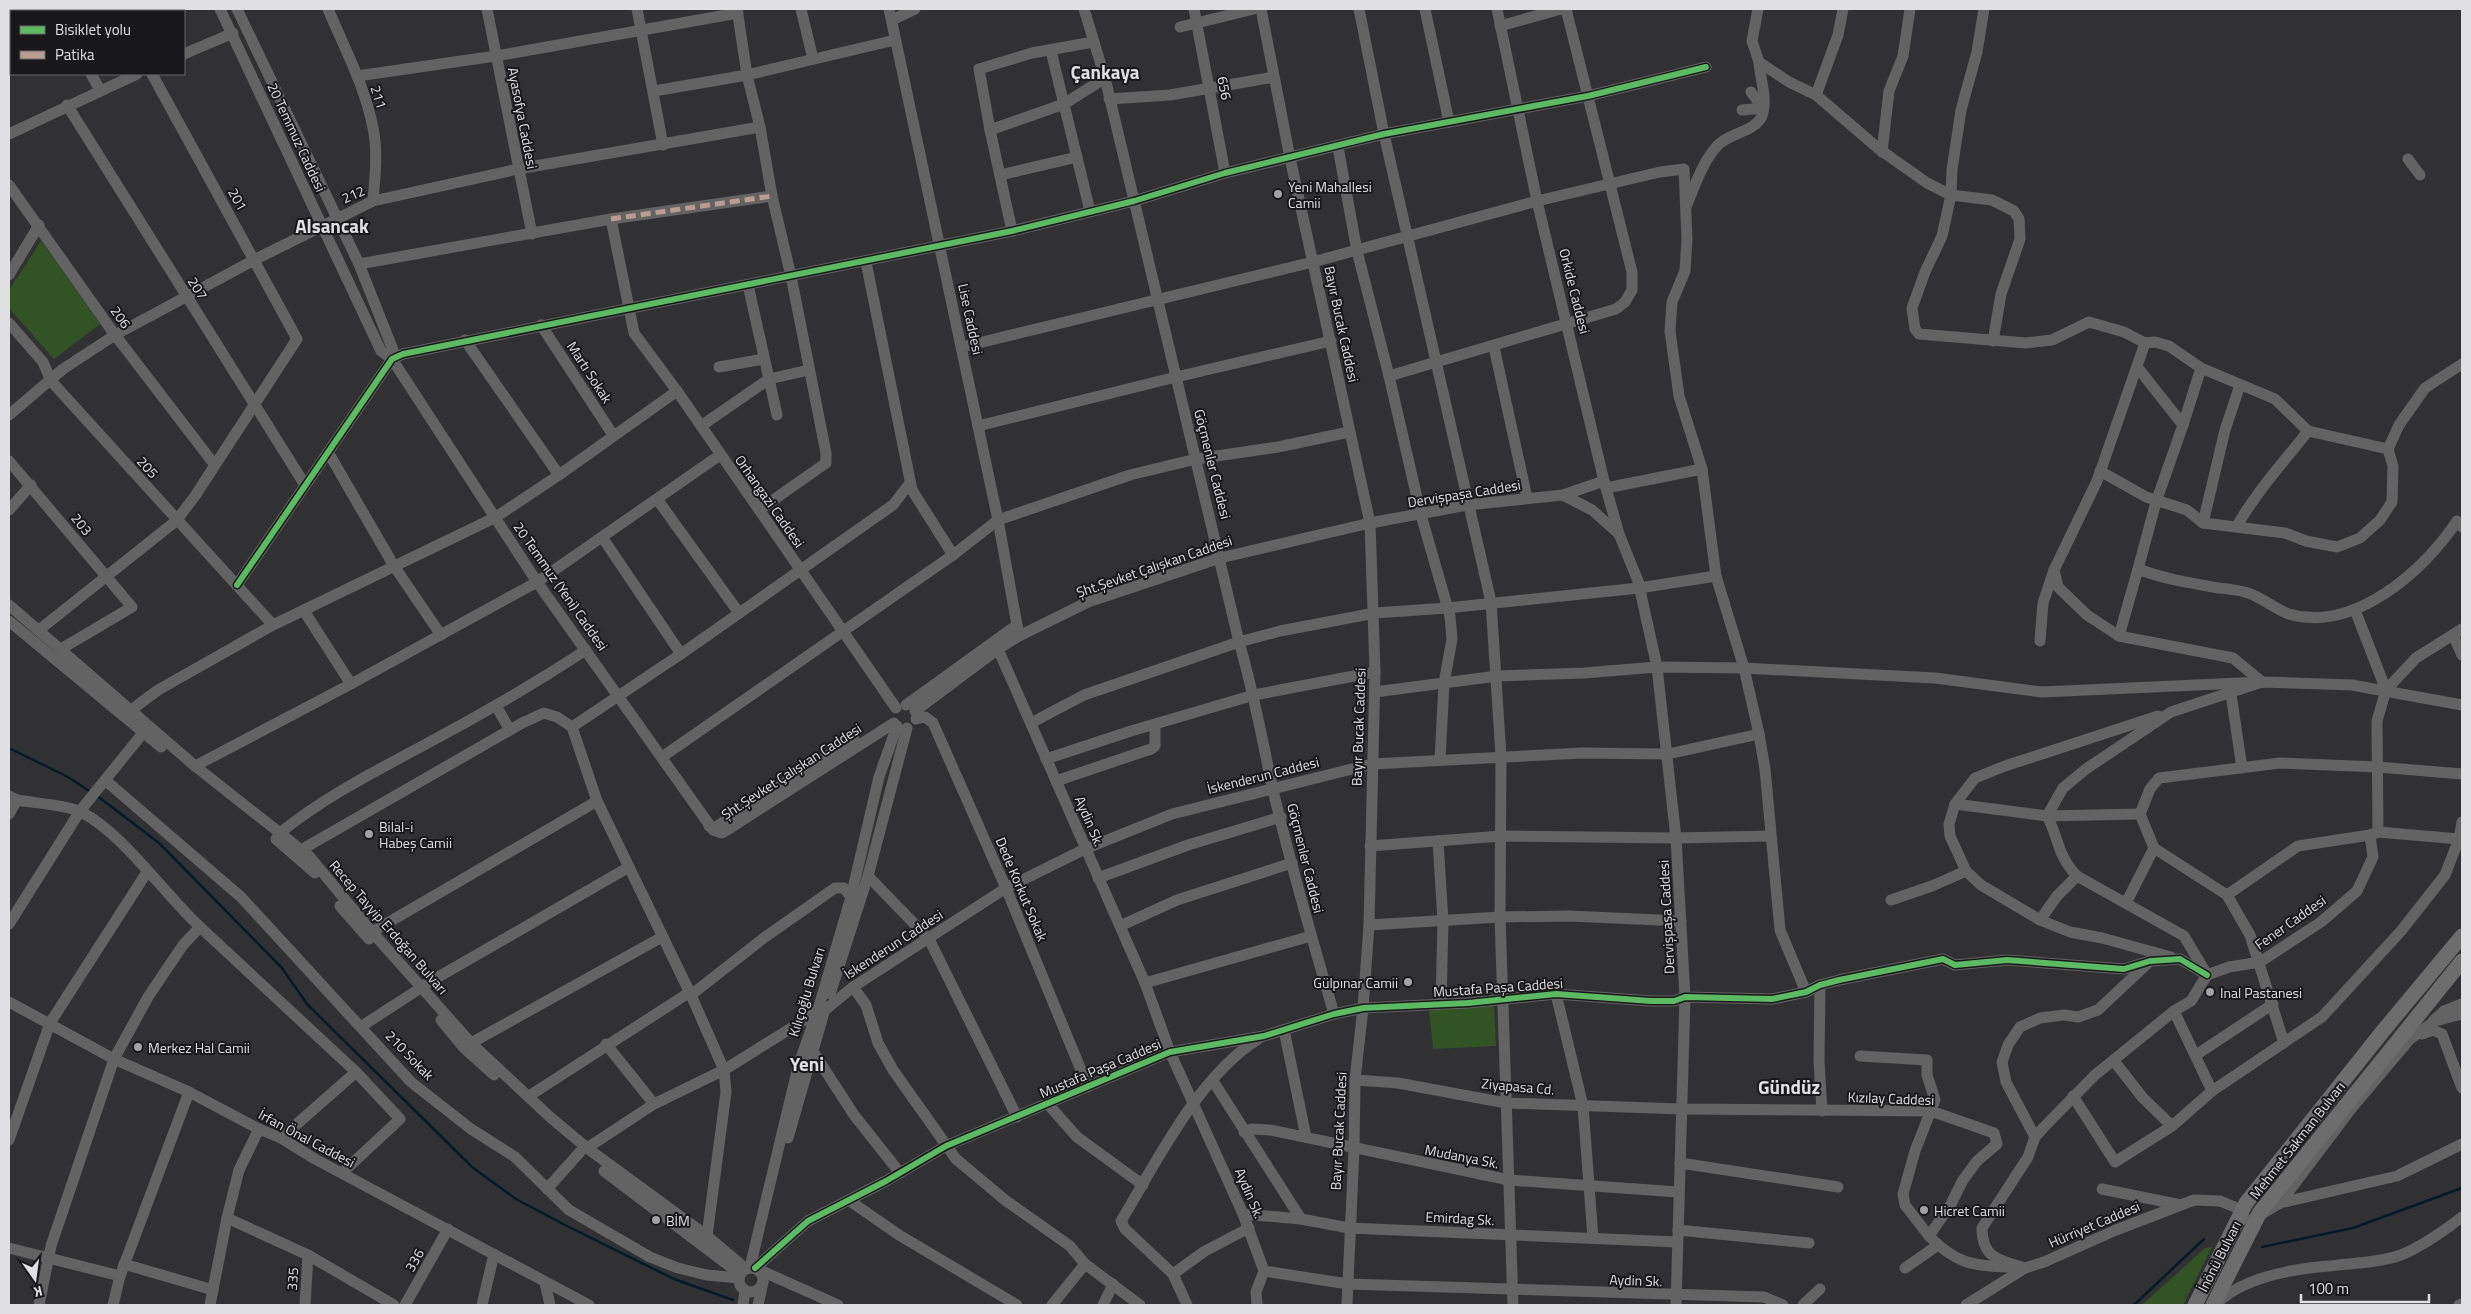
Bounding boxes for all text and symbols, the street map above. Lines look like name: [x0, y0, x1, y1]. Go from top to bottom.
legend: [10, 10, 185, 75]
text: Bisiklet yolu: [55, 18, 131, 41]
text: Patika: [55, 43, 95, 66]
district label: Çankaya: [1071, 57, 1140, 86]
street label: Ayasofya Caddesi: [503, 65, 543, 171]
street label: 656: [1212, 74, 1238, 102]
street label: 20 Temmuz Caddesi: [262, 79, 332, 195]
street label: 211: [366, 83, 392, 111]
place label: Yeni Mahallesi Camii: [1288, 176, 1372, 213]
street label: 212: [338, 180, 368, 208]
street label: 201: [223, 184, 253, 214]
marker: Yeni Mahallesi Camii: [1272, 188, 1284, 200]
district label: Alsancak: [295, 211, 369, 240]
street label: Orkide Caddesi: [1554, 246, 1596, 336]
street label: Bayır Bucak Caddesi: [1319, 264, 1365, 384]
street label: 207: [183, 272, 213, 304]
street label: Lise Caddesi: [953, 281, 989, 357]
street label: 206: [106, 301, 136, 333]
street label: Martı Sokak: [562, 337, 618, 407]
street label: Göçmenler Caddesi: [1189, 407, 1237, 521]
street label: Orhangazi Caddesi: [730, 450, 810, 552]
street label: 205: [132, 451, 164, 483]
street label: Dervişpaşa Caddesi: [1406, 474, 1522, 512]
street label: 203: [66, 508, 98, 540]
street label: 20 Temmuz (Yeni) Caddesi: [509, 517, 613, 655]
street label: Şht.Şevket Çalışkan Caddesi: [1073, 529, 1235, 603]
street label: Bayır Bucak Caddesi: [1345, 667, 1371, 787]
street label: Şht.Şevket Çalışkan Caddesi: [717, 718, 865, 824]
street label: İskenderun Caddesi: [1205, 751, 1321, 799]
street label: Aydin Sk.: [1070, 792, 1110, 850]
street label: Göçmenler Caddesi: [1282, 801, 1330, 915]
place label: Bilal-i Habeş Camii: [379, 816, 452, 853]
marker: Bilal-i Habeş Camii: [363, 828, 375, 840]
street label: Dede Korkut Sokak: [991, 834, 1053, 945]
street label: Recep Tayyip Erdoğan Bulvarı: [325, 855, 453, 999]
street label: Dervişpaşa Caddesi: [1653, 859, 1679, 975]
street label: Fener Caddesi: [2250, 890, 2330, 954]
street label: İskenderun Caddesi: [839, 904, 947, 984]
street label: Kılıçoğlu Bulvarı: [782, 945, 830, 1039]
place label: Gülpınar Camii: [1313, 972, 1398, 993]
street label: Mustafa Paşa Caddesi: [1432, 972, 1564, 1002]
marker: Gülpınar Camii: [1402, 976, 1414, 988]
place label: Inal Pastanesi: [2220, 982, 2302, 1003]
marker: Inal Pastanesi: [2204, 986, 2216, 998]
street label: 210 Sokak: [381, 1025, 439, 1085]
street label: Mustafa Paşa Caddesi: [1036, 1033, 1164, 1103]
place label: Merkez Hal Camii: [148, 1037, 250, 1058]
marker: Merkez Hal Camii: [132, 1041, 144, 1053]
district label: Yeni: [790, 1049, 824, 1078]
street label: Bayır Bucak Caddesi: [1324, 1071, 1352, 1191]
street label: Ziyapasa Cd.: [1481, 1072, 1555, 1100]
district label: Gündüz: [1758, 1072, 1820, 1101]
street label: Mehmet Sakman Bulvarı: [2244, 1077, 2350, 1203]
street label: Kızılay Caddesi: [1847, 1086, 1935, 1110]
street label: İrfan Önal Caddesi: [255, 1104, 359, 1172]
street label: Mudanya Sk.: [1423, 1139, 1501, 1173]
street label: Aydin Sk.: [1230, 1164, 1270, 1222]
street label: Hürriyet Caddesi: [2045, 1195, 2143, 1253]
place label: Hicret Camii: [1934, 1200, 2005, 1221]
marker: Hicret Camii: [1918, 1204, 1930, 1216]
street label: Emirdag Sk.: [1425, 1206, 1495, 1230]
place label: BİM: [666, 1210, 690, 1231]
marker: BİM: [650, 1214, 662, 1226]
street label: İnönü Bulvarı: [2192, 1217, 2246, 1295]
street label: 336: [399, 1244, 429, 1275]
north arrow: [10, 1254, 60, 1304]
street label: 335: [281, 1266, 303, 1291]
street label: Aydin Sk.: [1609, 1269, 1663, 1291]
scale bar: [2301, 1272, 2428, 1304]
text: 100 m: [2308, 1277, 2349, 1300]
text: K: [31, 1281, 45, 1303]

